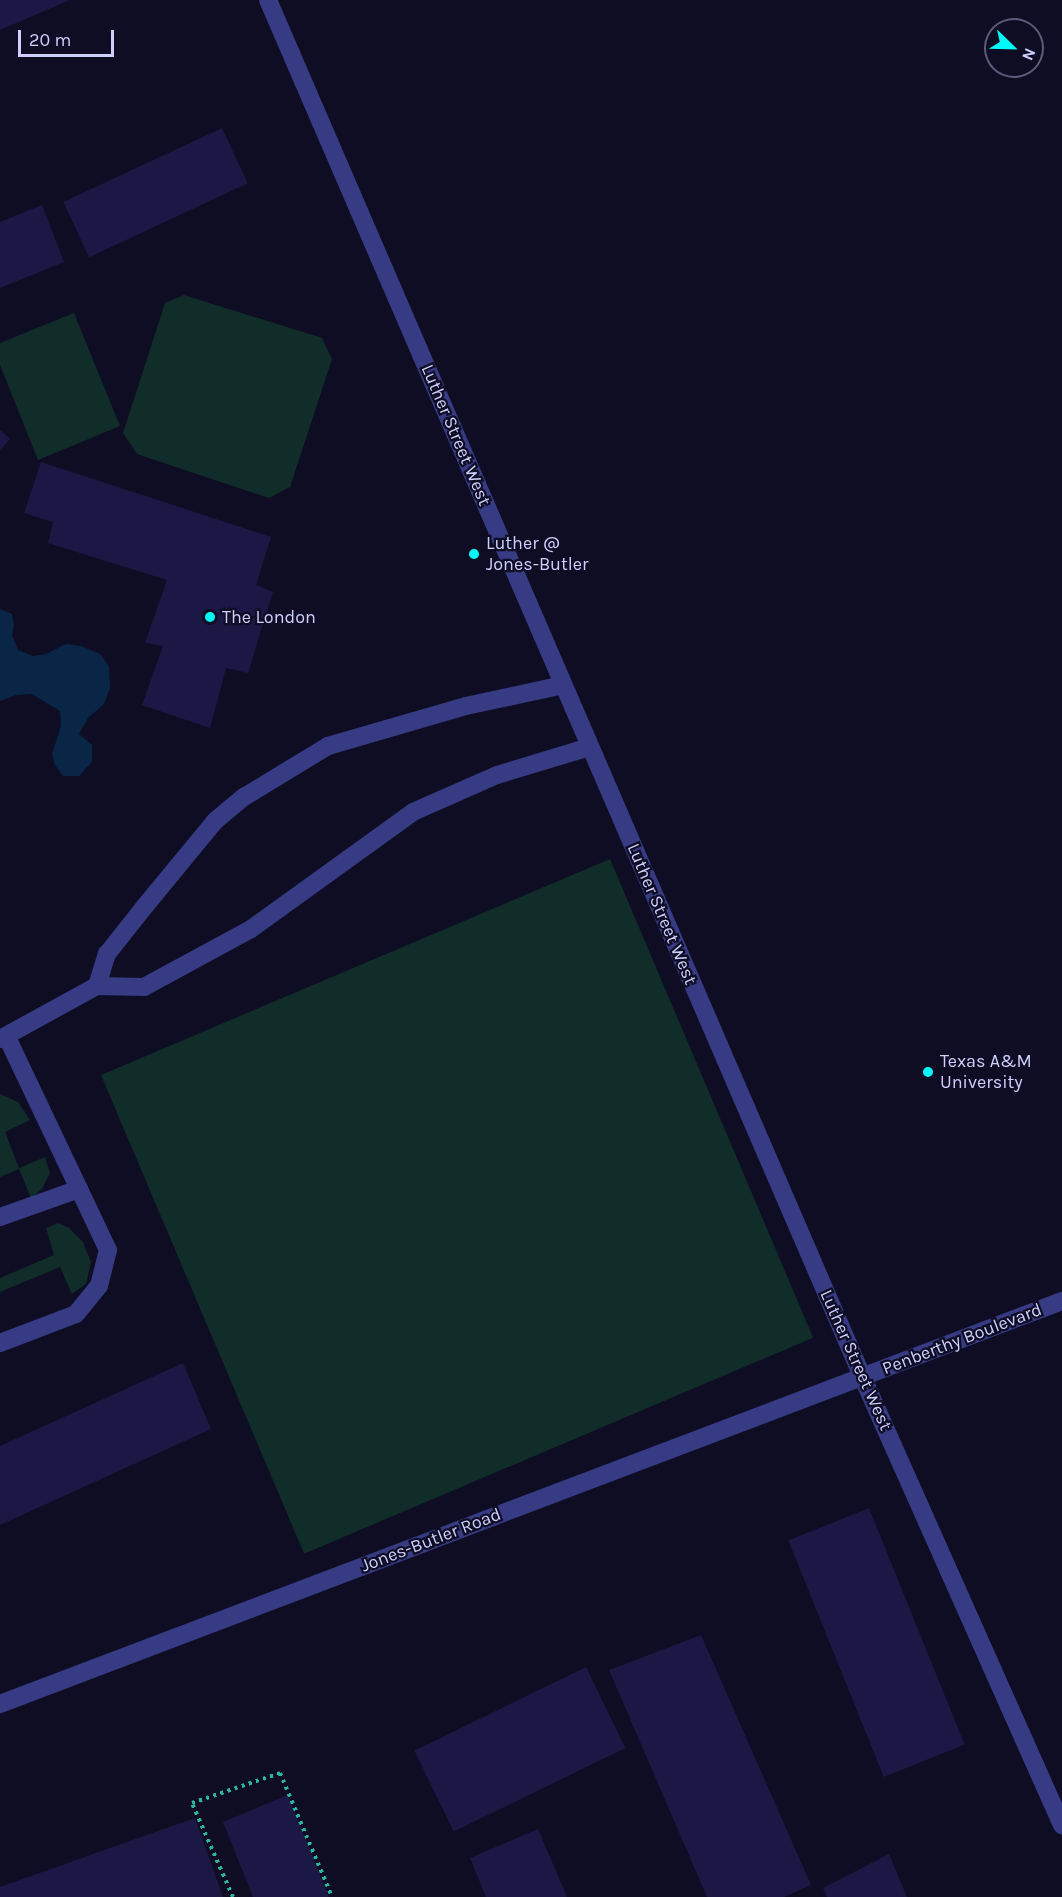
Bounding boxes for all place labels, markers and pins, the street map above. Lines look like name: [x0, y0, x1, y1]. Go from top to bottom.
place label: Luther @ Jones-Butler: [486, 533, 589, 576]
marker: Luther @ Jones-Butler: [467, 547, 481, 561]
place label: The London: [222, 606, 316, 628]
marker: The London: [203, 610, 217, 624]
place label: Texas A&M University: [940, 1051, 1032, 1094]
marker: Texas A&M University: [921, 1065, 935, 1079]

